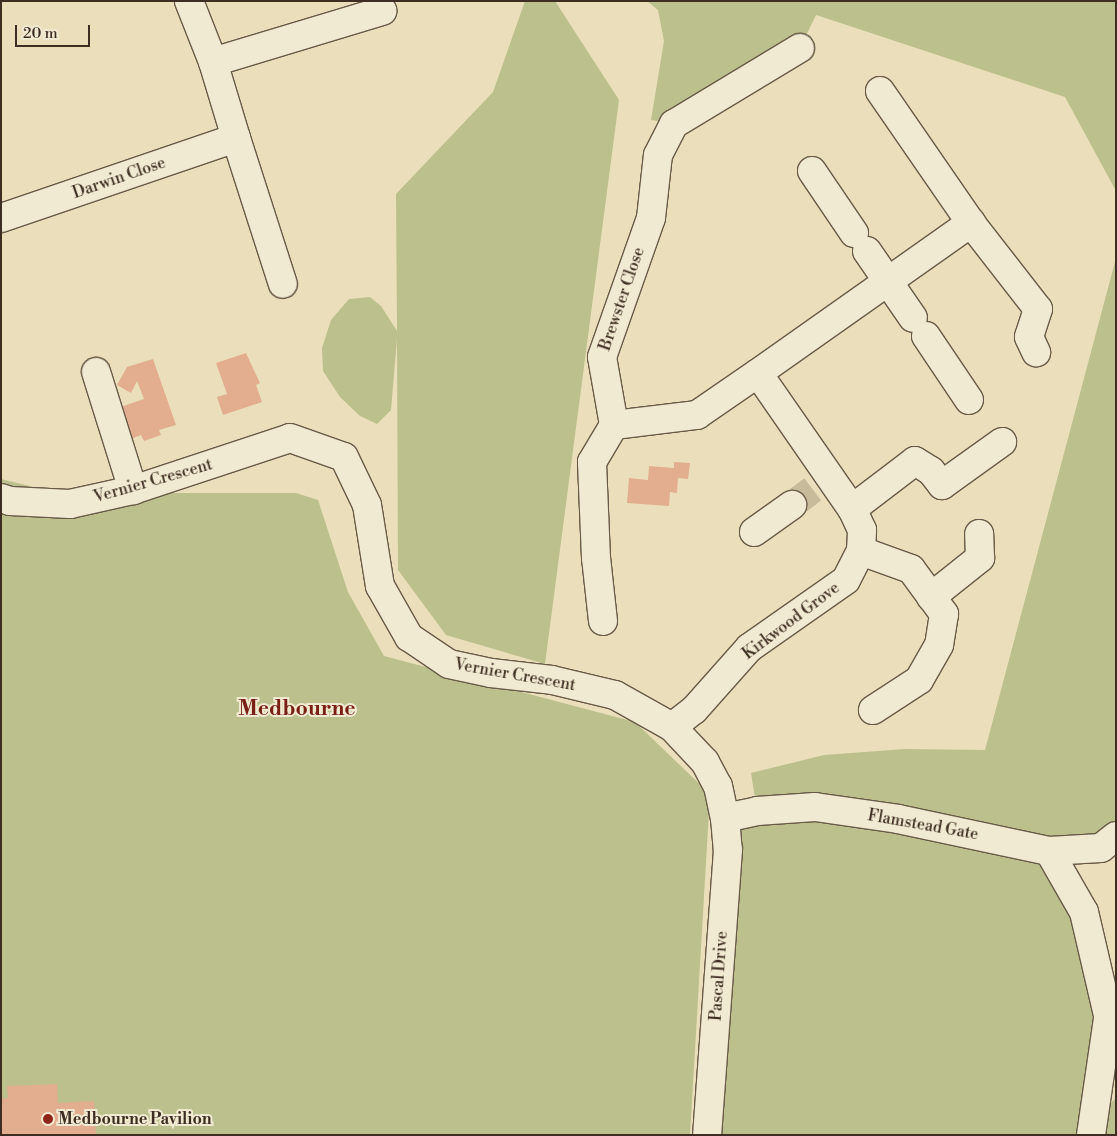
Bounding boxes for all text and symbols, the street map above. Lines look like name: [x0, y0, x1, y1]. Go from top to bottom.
scale bar: [18, 15, 92, 47]
text: 20 m: [23, 24, 58, 43]
street label: Darwin Close: [70, 153, 168, 203]
street label: Brewster Close: [595, 245, 649, 353]
street label: Vernier Crescent: [91, 455, 215, 507]
street label: Kirkwood Grove: [739, 578, 843, 664]
street label: Vernier Crescent: [453, 655, 577, 695]
district label: Medbourne: [238, 696, 356, 722]
street label: Flamstead Gate: [866, 806, 980, 844]
street label: Pascal Drive: [706, 930, 732, 1022]
place label: Medbourne Pavilion: [58, 1109, 212, 1129]
marker: Medbourne Pavilion: [42, 1113, 54, 1125]

